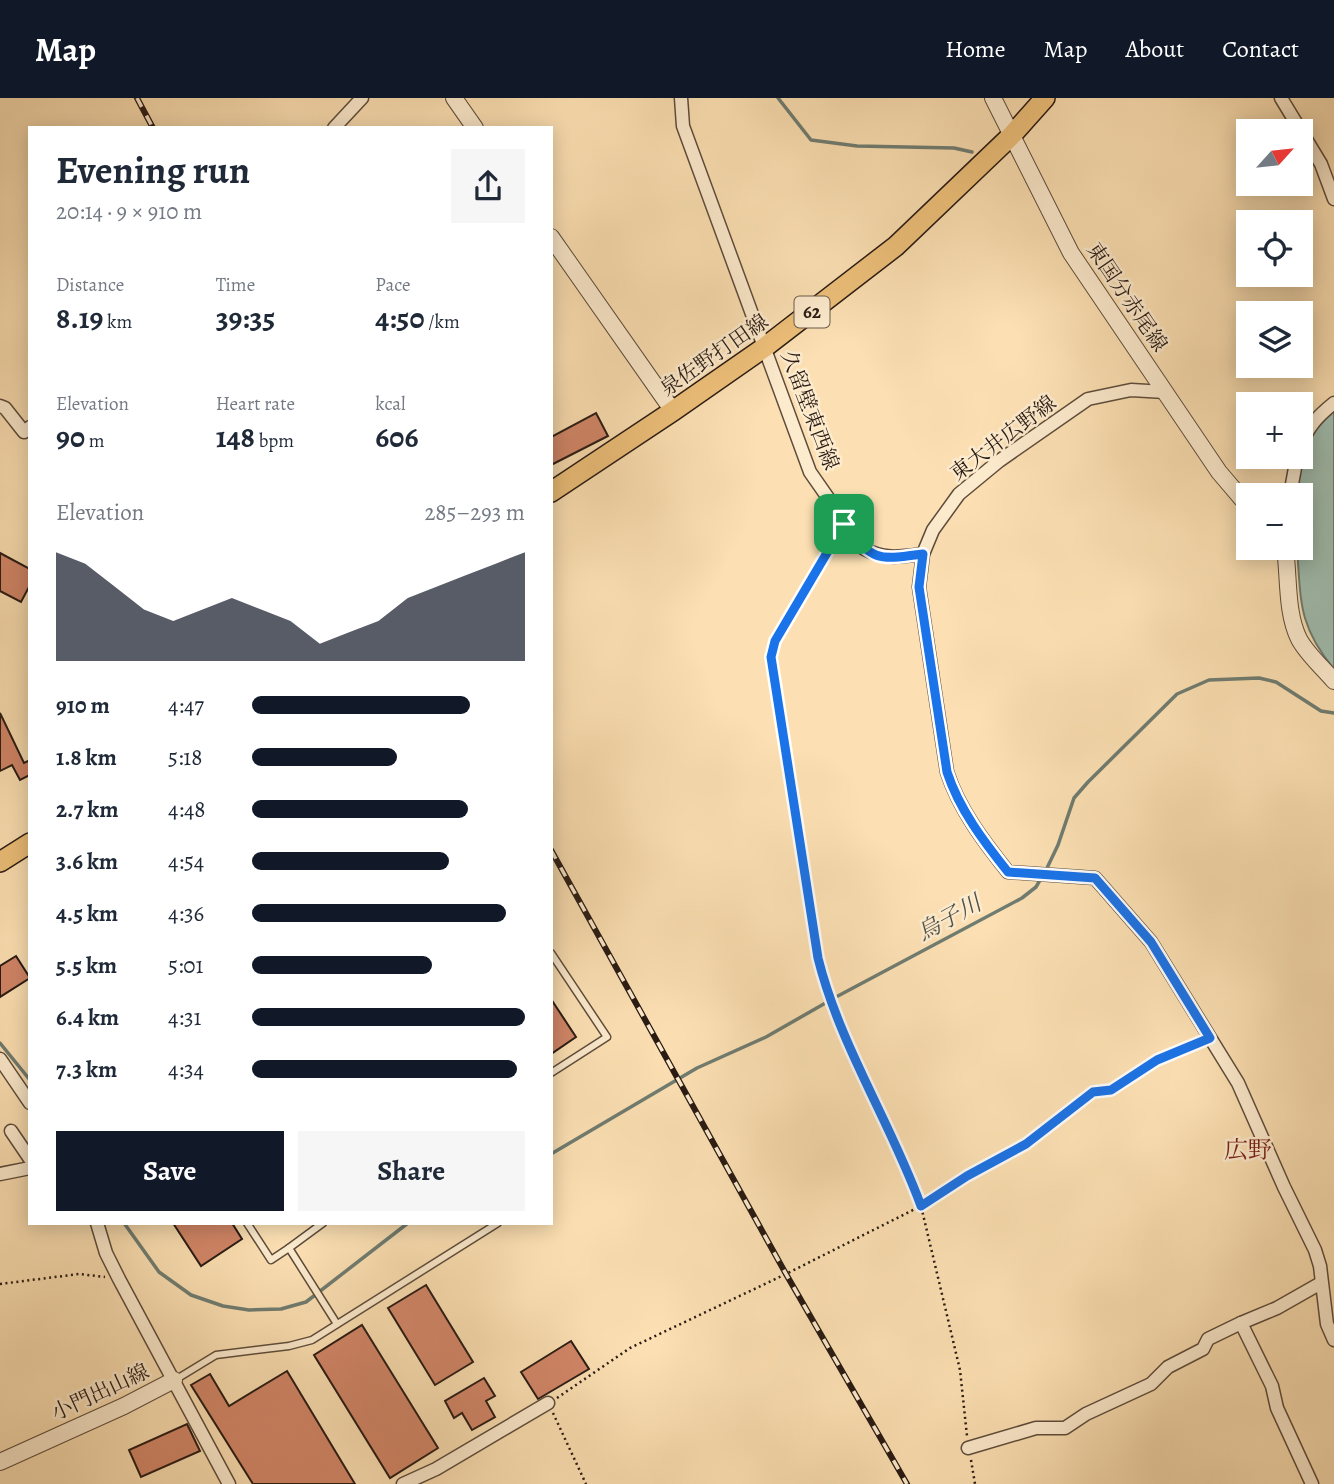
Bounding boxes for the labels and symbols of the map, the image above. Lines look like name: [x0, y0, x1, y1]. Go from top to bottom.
north arrow: [1236, 119, 1312, 196]
street label: 東国分赤尾線: [1080, 237, 1174, 357]
road number: 62: [794, 296, 830, 328]
street label: 泉佐野打田線: [654, 307, 774, 403]
street label: 久留壁東西線: [774, 346, 846, 474]
street label: 東大井広野線: [944, 389, 1062, 487]
pin: [814, 494, 874, 554]
water label: 烏子川: [911, 886, 989, 948]
district label: 広野: [1224, 1134, 1272, 1166]
street label: 小門出山線: [47, 1357, 153, 1427]

